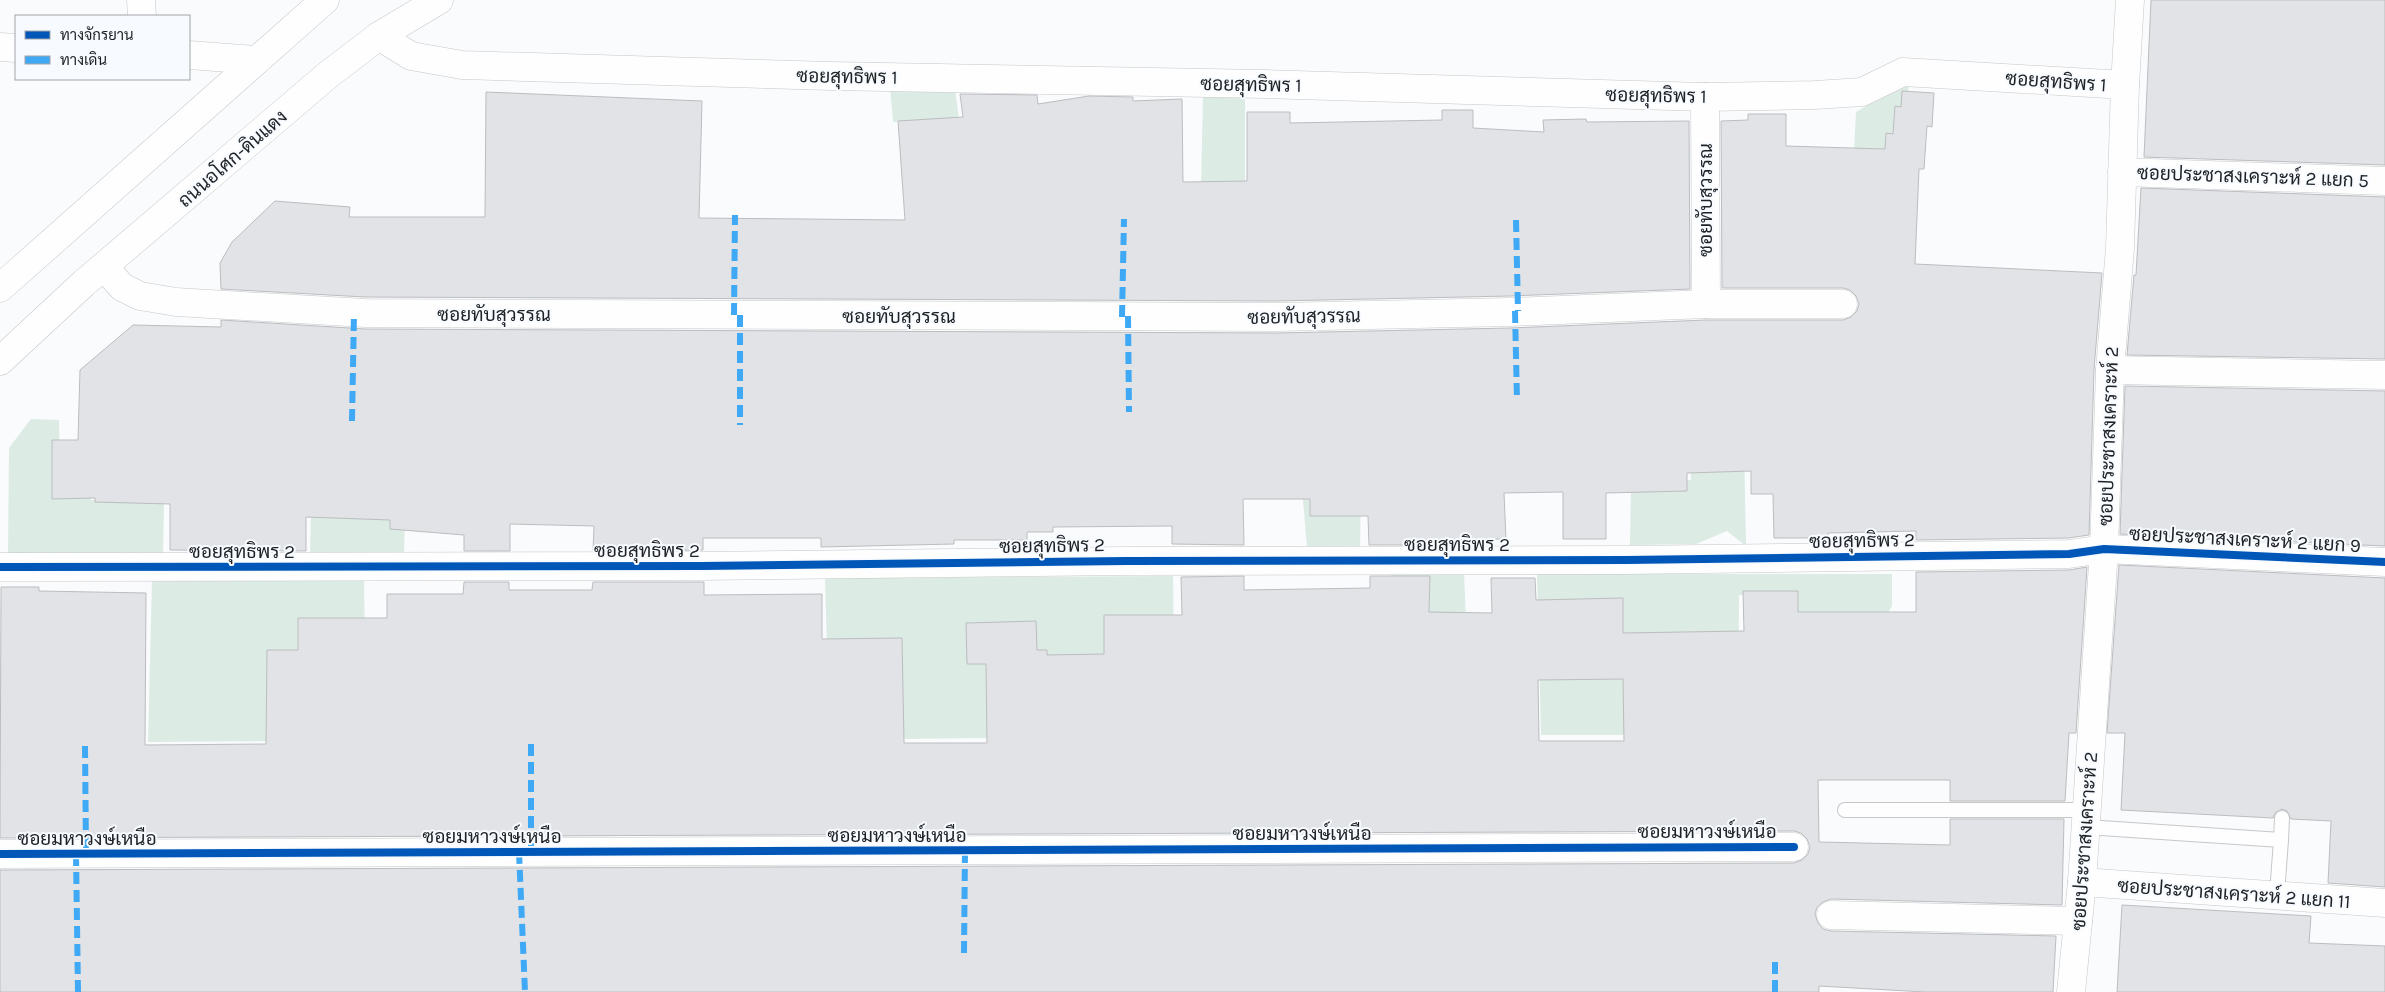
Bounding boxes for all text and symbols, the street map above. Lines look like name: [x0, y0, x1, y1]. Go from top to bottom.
legend: [15, 15, 190, 80]
text: ทางจักรยาน: [60, 26, 134, 44]
text: ทางเดิน: [60, 51, 107, 69]
street label: ซอยสุทธิพร 1: [796, 65, 898, 90]
street label: ซอยสุทธิพร 1: [2005, 67, 2107, 97]
street label: ซอยสุทธิพร 1: [1200, 73, 1302, 98]
street label: ซอยสุทธิพร 1: [1605, 84, 1707, 109]
street label: ถนนอโศก-ดินแดง: [172, 104, 292, 212]
street label: ซอยทับสุวรรณ: [1695, 143, 1718, 257]
street label: ซอยประชาสงเคราะห์ 2 แยก 5: [2137, 160, 2369, 192]
street label: ซอยทับสุวรรณ: [437, 304, 551, 327]
street label: ซอยทับสุวรรณ: [1247, 305, 1361, 330]
street label: ซอยทับสุวรรณ: [842, 306, 956, 329]
street label: ซอยประชาสงเคราะห์ 2: [2093, 346, 2123, 526]
street label: ซอยประชาสงเคราะห์ 2 แยก 9: [2128, 521, 2362, 557]
street label: ซอยสุทธิพร 2: [1809, 529, 1915, 554]
street label: ซอยสุทธิพร 2: [999, 534, 1105, 559]
street label: ซอยสุทธิพร 2: [1404, 534, 1510, 557]
street label: ซอยสุทธิพร 2: [594, 540, 700, 563]
street label: ซอยสุทธิพร 2: [189, 541, 295, 564]
street label: ซอยประชาสงเคราะห์ 2: [2066, 751, 2102, 931]
street label: ซอยมหาวงษ์เหนือ: [1637, 819, 1777, 843]
street label: ซอยมหาวงษ์เหนือ: [1232, 821, 1372, 845]
street label: ซอยมหาวงษ์เหนือ: [827, 823, 967, 847]
street label: ซอยมหาวงษ์เหนือ: [422, 824, 562, 848]
street label: ซอยมหาวงษ์เหนือ: [17, 826, 157, 850]
street label: ซอยประชาสงเคราะห์ 2 แยก 11: [2117, 873, 2351, 913]

